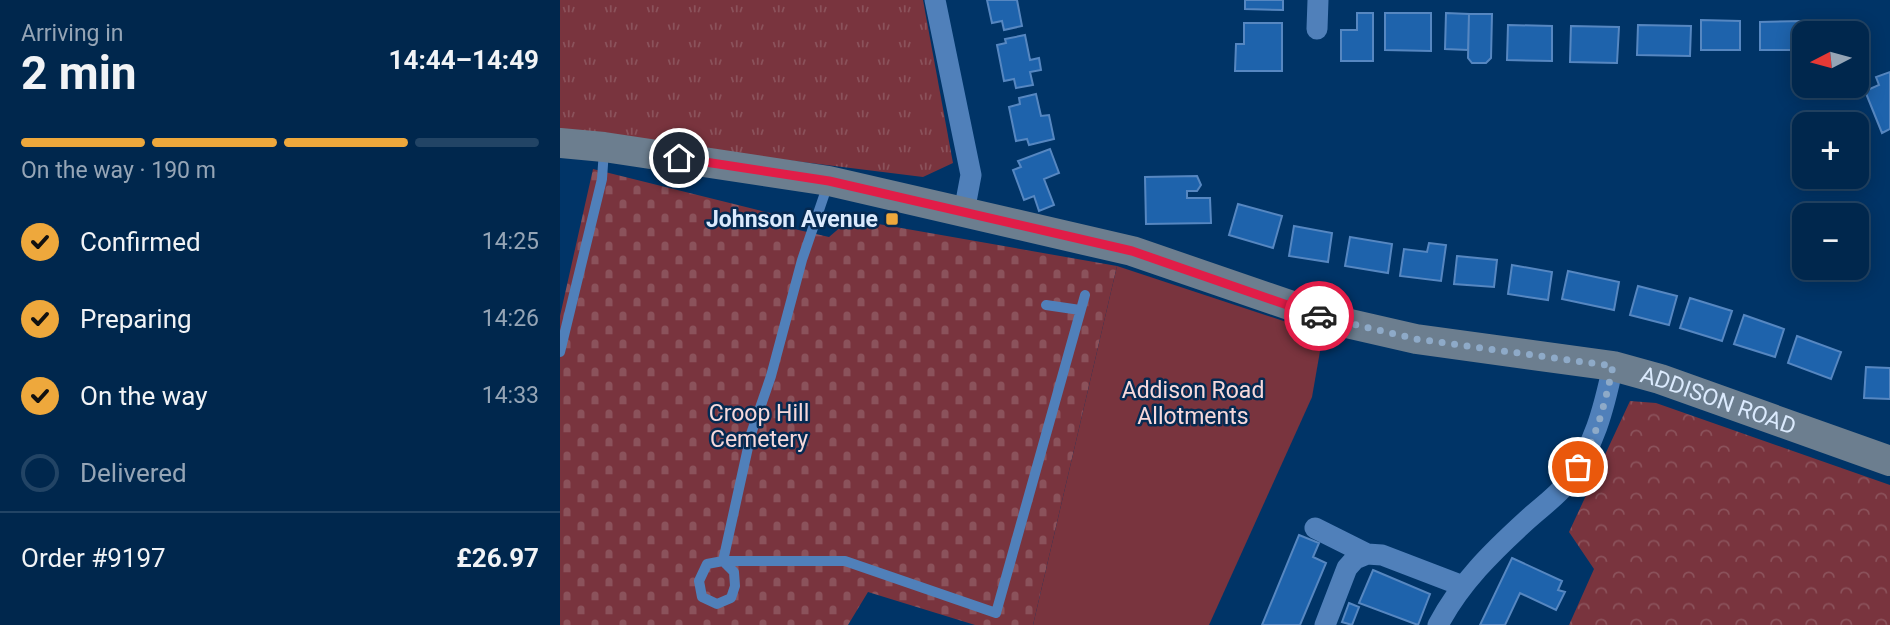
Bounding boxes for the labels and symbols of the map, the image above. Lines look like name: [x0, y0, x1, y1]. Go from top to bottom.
north arrow: [1792, 21, 1869, 98]
pin: [649, 128, 709, 188]
place label: Johnson Avenue: [706, 206, 878, 233]
marker: Johnson Avenue: [884, 211, 900, 227]
courier: [1284, 281, 1354, 351]
street label: ADDISON ROAD: [1638, 361, 1800, 440]
park label: Addison Road Allotments: [1122, 377, 1264, 430]
park label: Croop Hill Cemetery: [709, 400, 809, 453]
pin: [1548, 437, 1608, 497]

